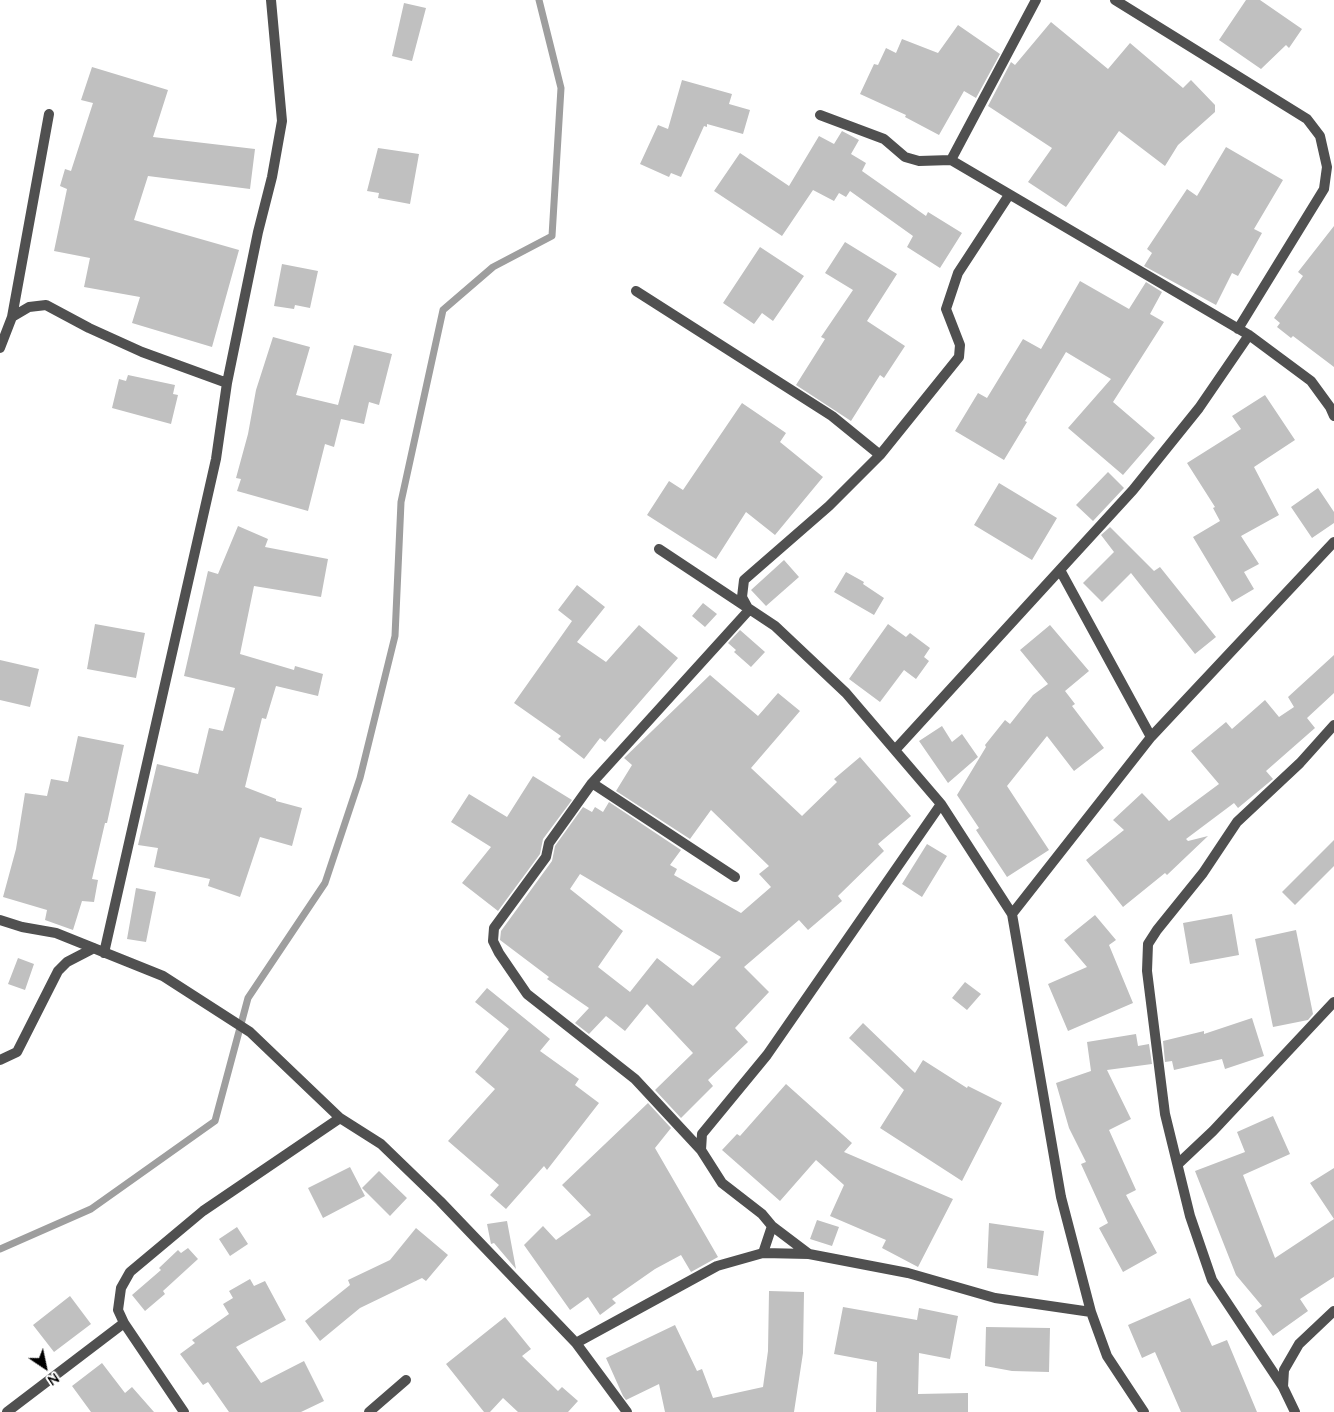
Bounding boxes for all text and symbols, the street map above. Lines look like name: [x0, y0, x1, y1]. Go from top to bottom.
north arrow: [20, 1342, 70, 1392]
text: N: [44, 1369, 63, 1390]

